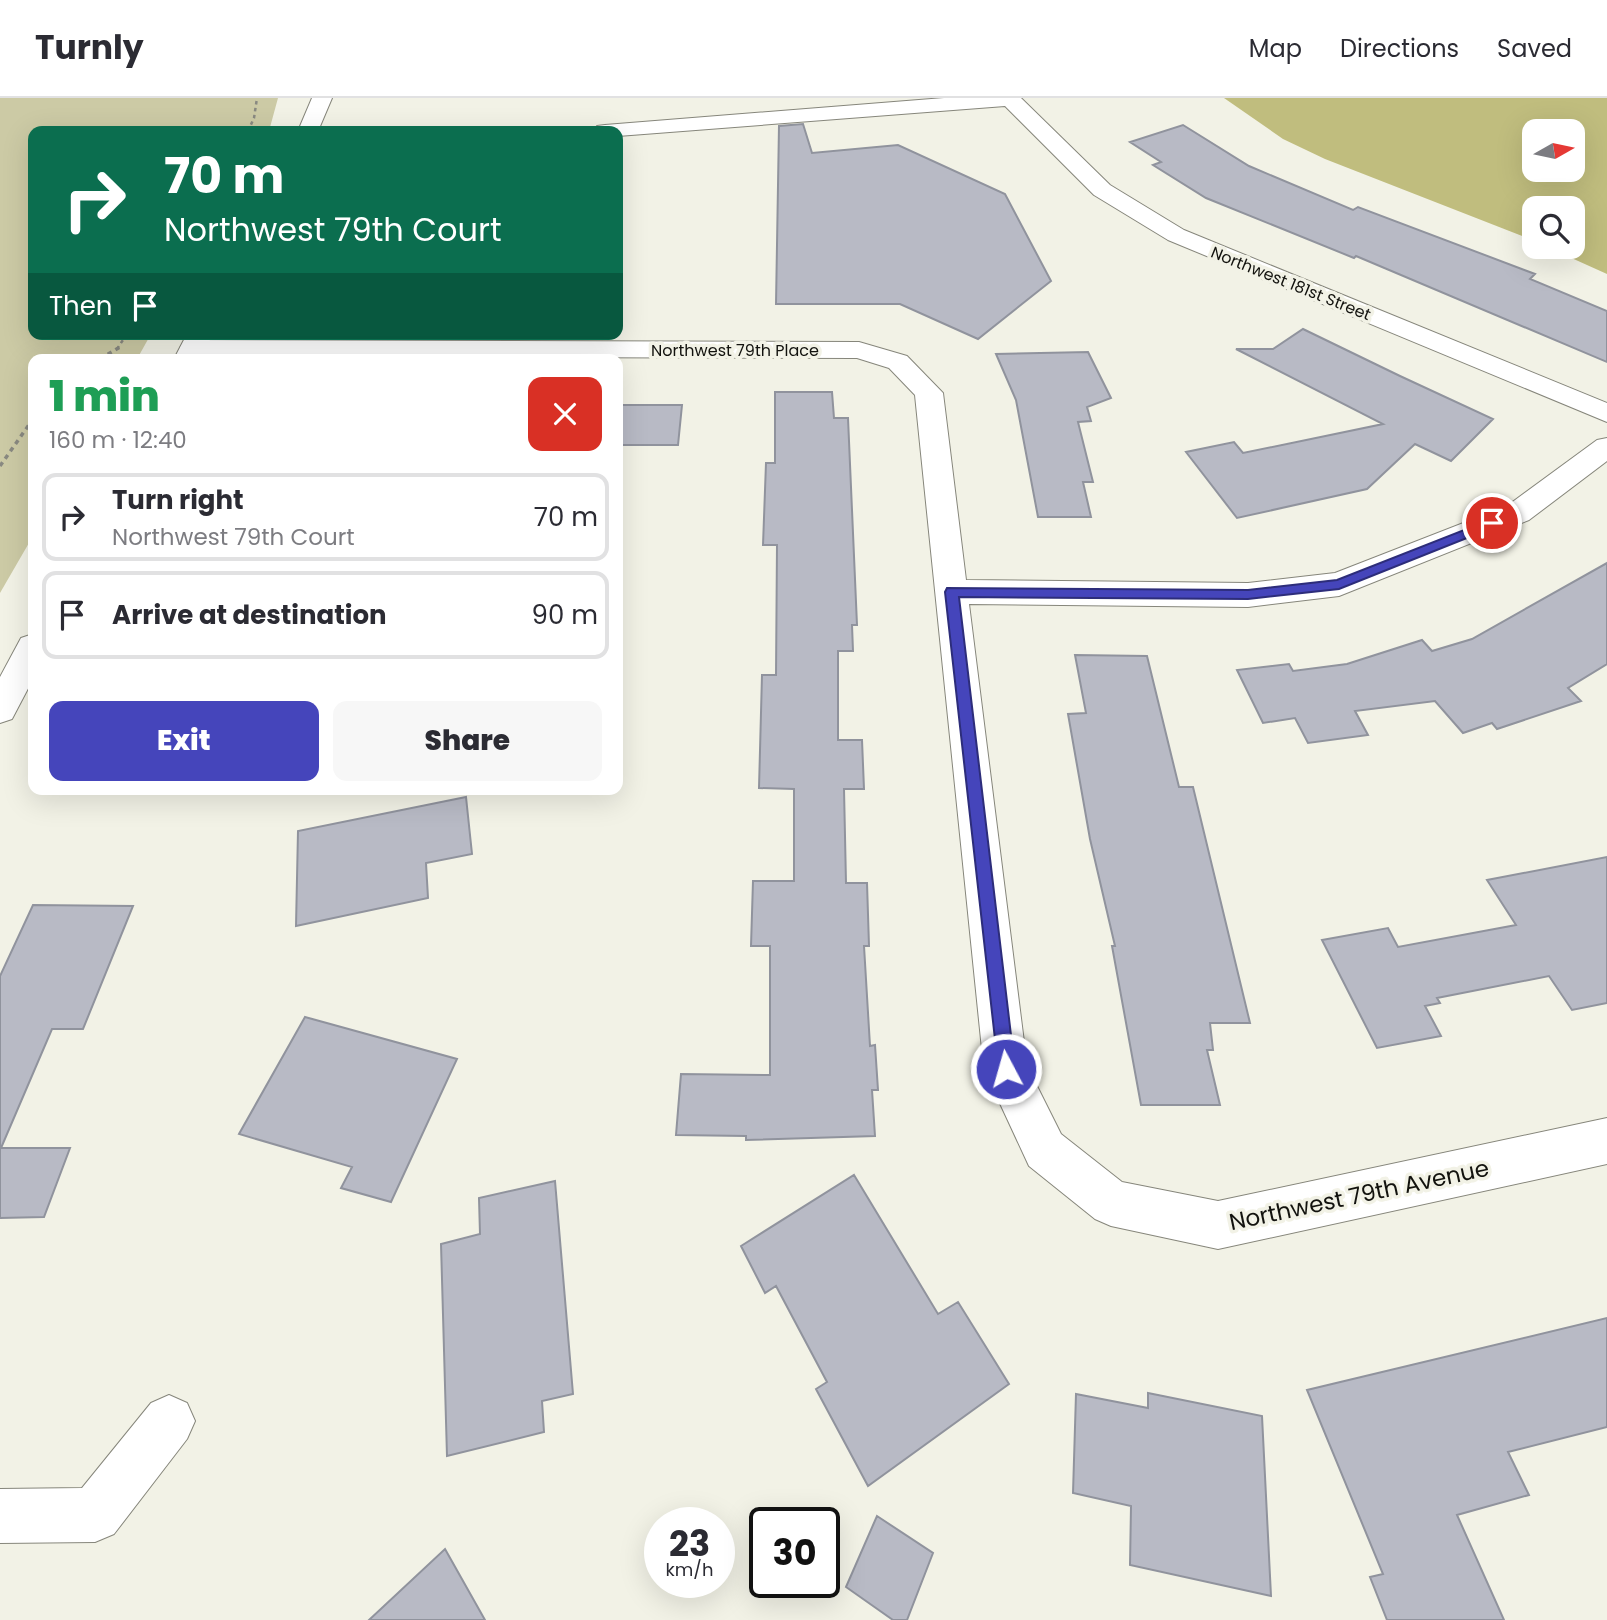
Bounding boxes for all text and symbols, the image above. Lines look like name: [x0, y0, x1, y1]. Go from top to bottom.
text: Turnly: [35, 24, 144, 71]
text: Map: [1249, 32, 1302, 65]
text: Directions: [1340, 32, 1459, 65]
text: Saved: [1497, 32, 1572, 65]
north arrow: [1522, 119, 1586, 182]
map controls: [1522, 119, 1585, 259]
text: 70 m: [164, 142, 284, 210]
icon: right: [49, 154, 140, 245]
button: search: [1522, 196, 1585, 259]
text: Northwest 79th Court: [164, 207, 502, 252]
street label: Northwest 181st Street: [1207, 241, 1374, 326]
icon: arrive: [126, 287, 164, 325]
text: Then: [49, 288, 112, 324]
street label: Northwest 79th Place: [651, 339, 819, 362]
text: 1 min: [49, 367, 160, 426]
button: close: [528, 377, 602, 451]
text: 160 m · 12:40: [49, 424, 187, 456]
text: Turn right: [112, 482, 244, 518]
pin: [1462, 493, 1522, 553]
icon: right: [53, 498, 91, 536]
text: 70 m: [534, 499, 598, 535]
icon: arrive: [1473, 504, 1511, 542]
text: Northwest 79th Court: [112, 521, 355, 553]
icon: arrive: [53, 596, 91, 634]
text: Arrive at destination: [112, 597, 387, 633]
text: 90 m: [532, 597, 598, 633]
button: Exit: [49, 701, 319, 781]
button: Share: [333, 701, 602, 781]
position arrow: [969, 1032, 1043, 1106]
street label: Northwest 79th Avenue: [1226, 1152, 1492, 1238]
speed limit sign: 30: [749, 1507, 840, 1598]
text: 23: [669, 1519, 710, 1568]
text: km/h: [666, 1557, 713, 1582]

